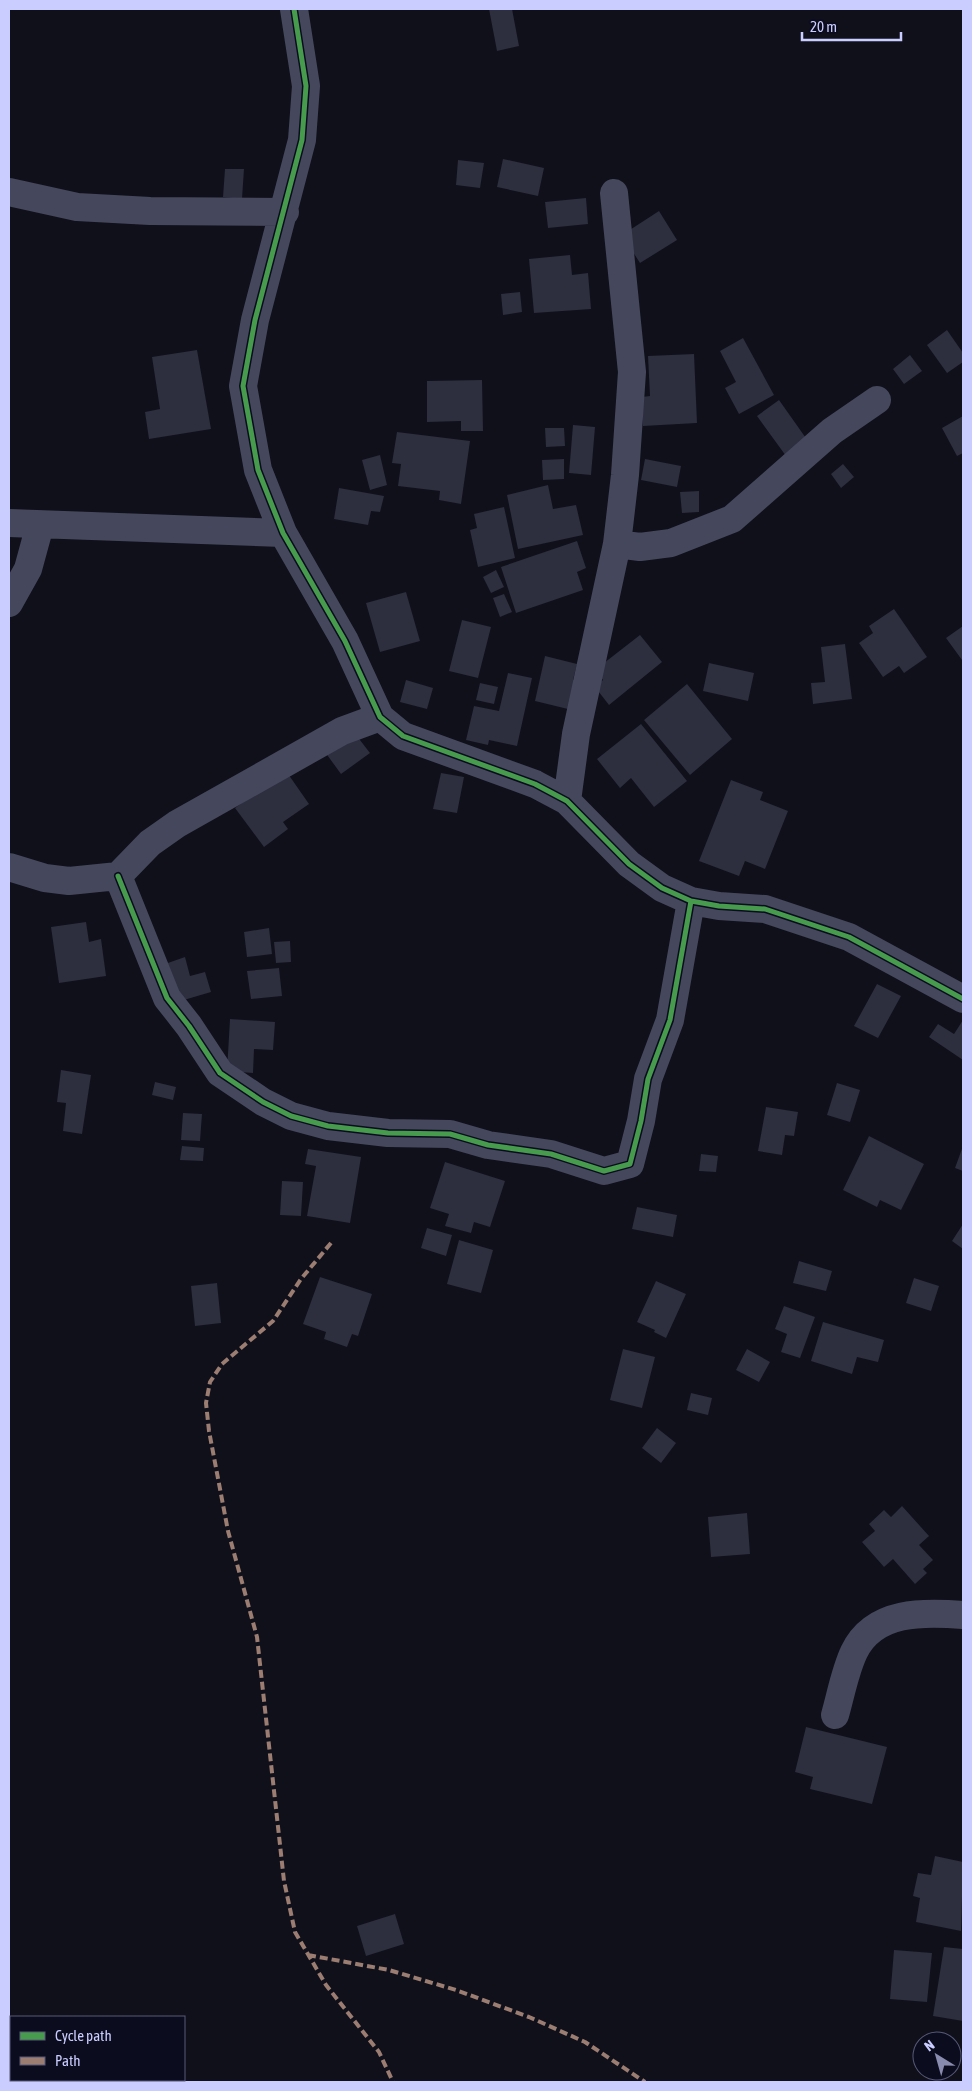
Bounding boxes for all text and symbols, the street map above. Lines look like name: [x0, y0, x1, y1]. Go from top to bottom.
scale bar: [802, 10, 901, 42]
text: 20 m: [810, 18, 837, 35]
legend: [10, 2016, 185, 2081]
text: Cycle path: [55, 2027, 112, 2044]
north arrow: [912, 2031, 962, 2081]
text: N: [921, 2037, 937, 2054]
text: Path: [55, 2052, 81, 2069]

